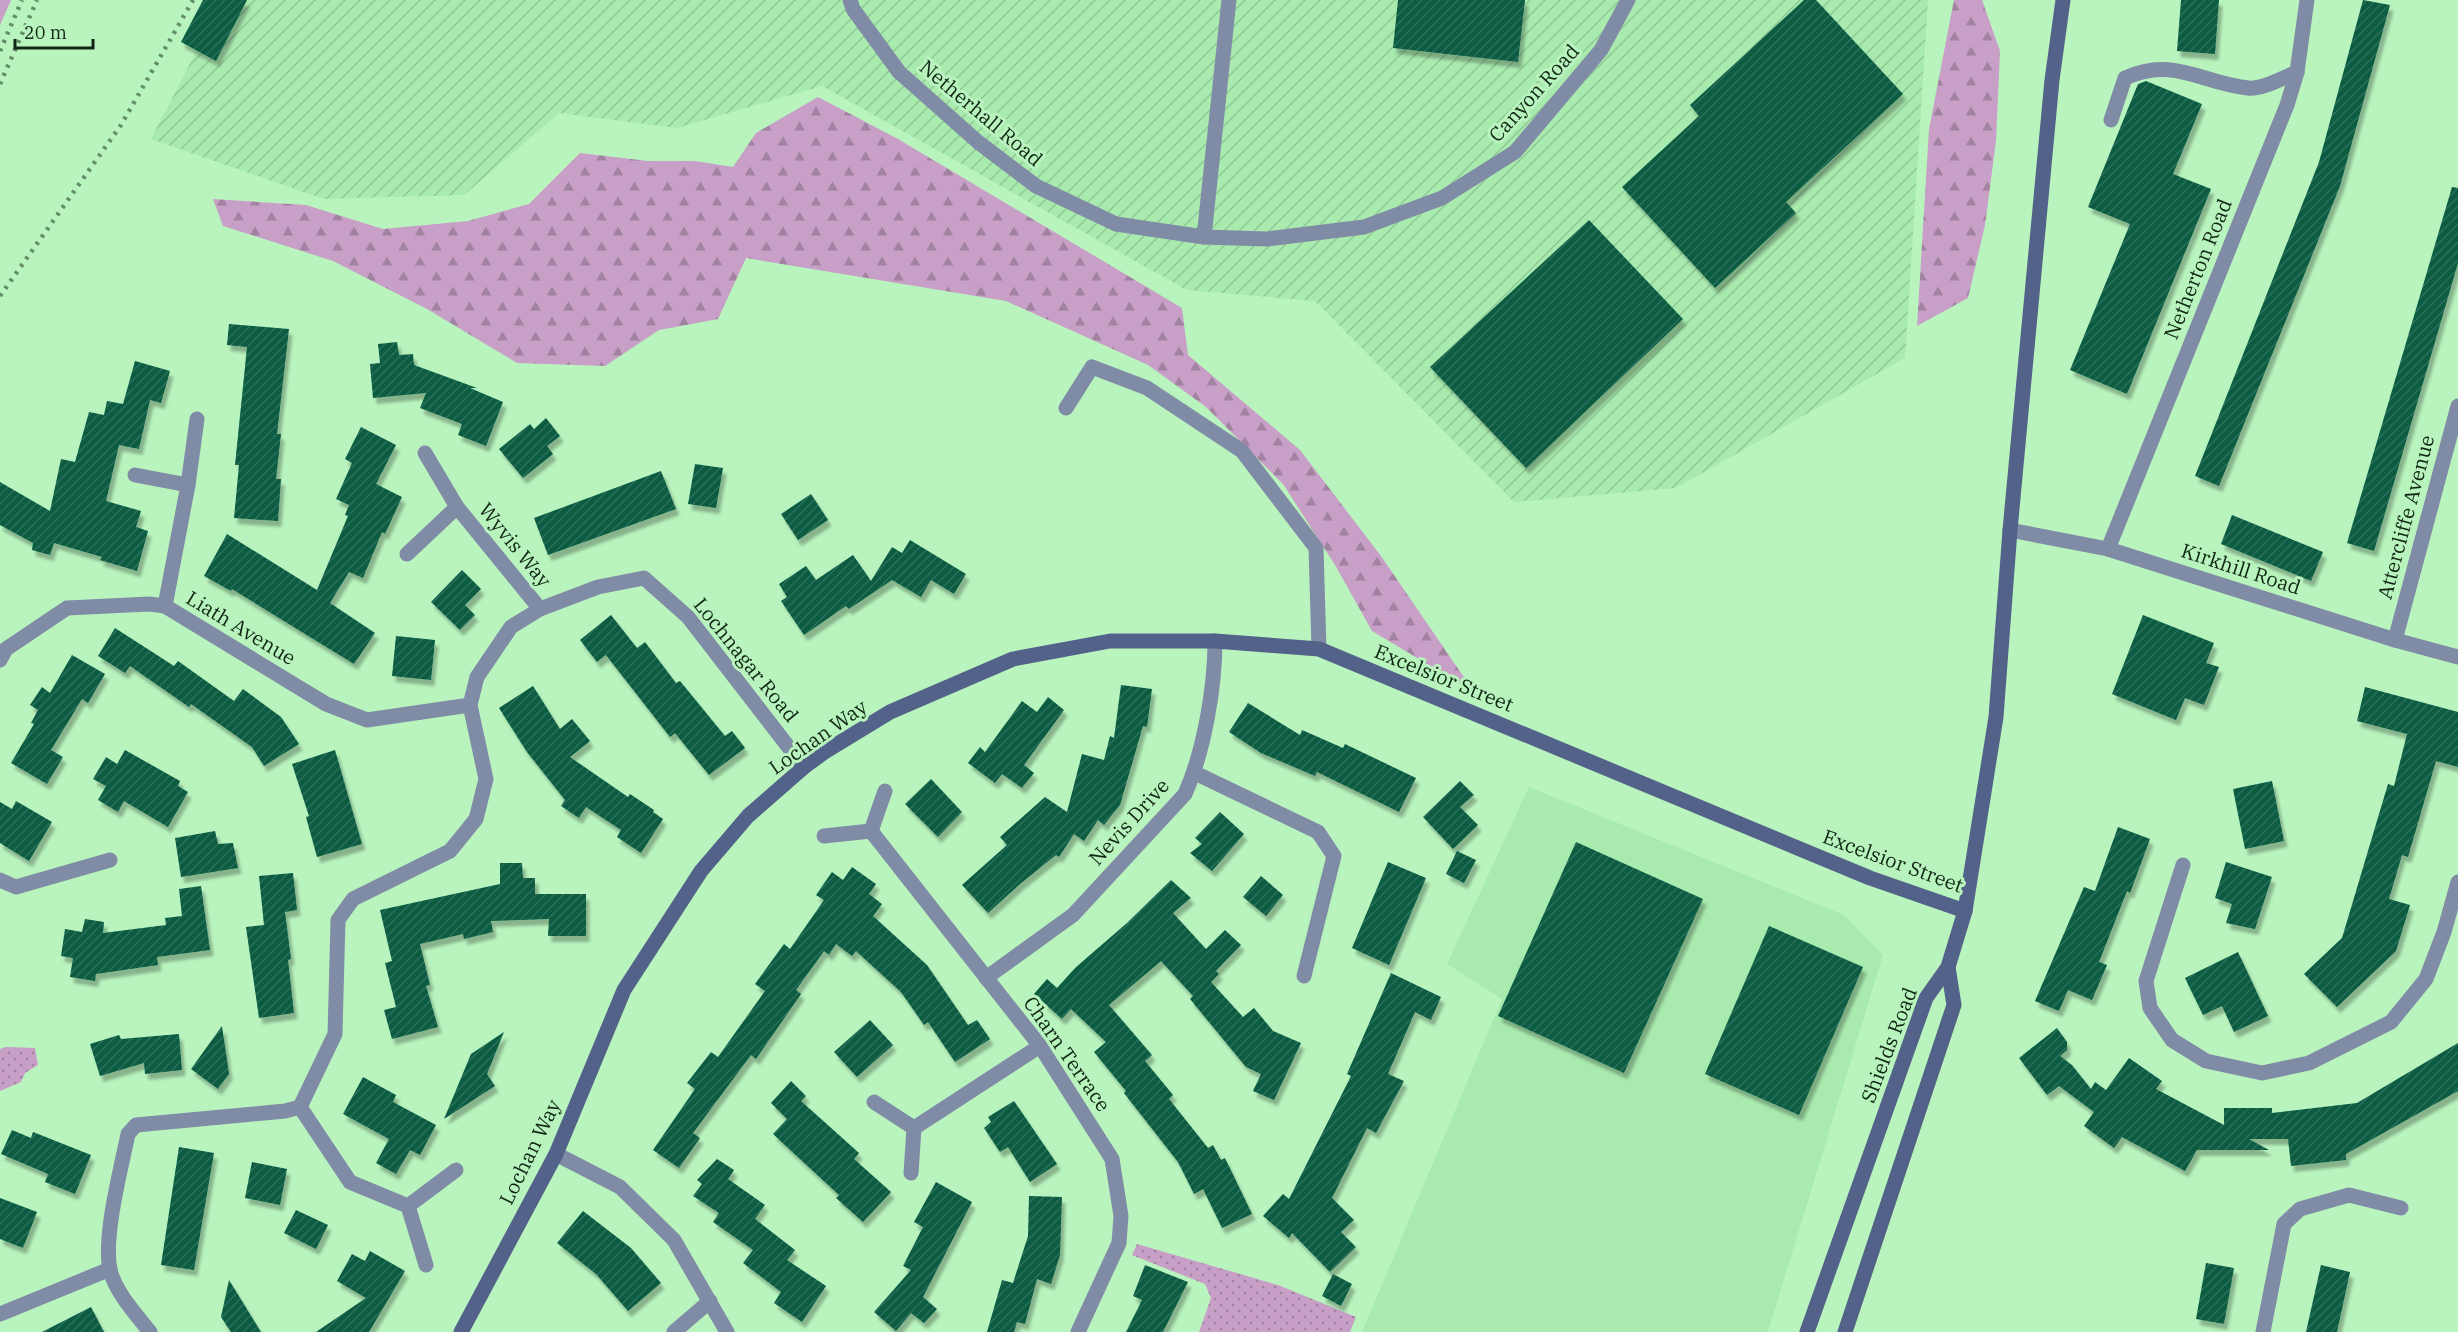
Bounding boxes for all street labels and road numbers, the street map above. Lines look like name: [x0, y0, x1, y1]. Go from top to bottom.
street label: Canyon Road: [1482, 38, 1585, 147]
street label: Netherhall Road: [914, 53, 1049, 172]
street label: Netherton Road: [2157, 195, 2238, 343]
street label: Attercliffe Avenue: [2371, 432, 2440, 602]
street label: Wyvis Way: [473, 497, 558, 593]
street label: Kirkhill Road: [2178, 537, 2304, 601]
street label: Liath Avenue: [181, 584, 301, 671]
street label: Lochnagar Road: [688, 592, 805, 728]
street label: Excelsior Street: [1371, 637, 1518, 718]
street label: Lochan Way: [763, 693, 872, 780]
street label: Nevis Drive: [1082, 772, 1175, 871]
street label: Excelsior Street: [1819, 823, 1967, 898]
street label: Shields Road: [1854, 983, 1923, 1106]
street label: Charn Terrace: [1018, 991, 1117, 1117]
street label: Lochan Way: [492, 1094, 567, 1209]

